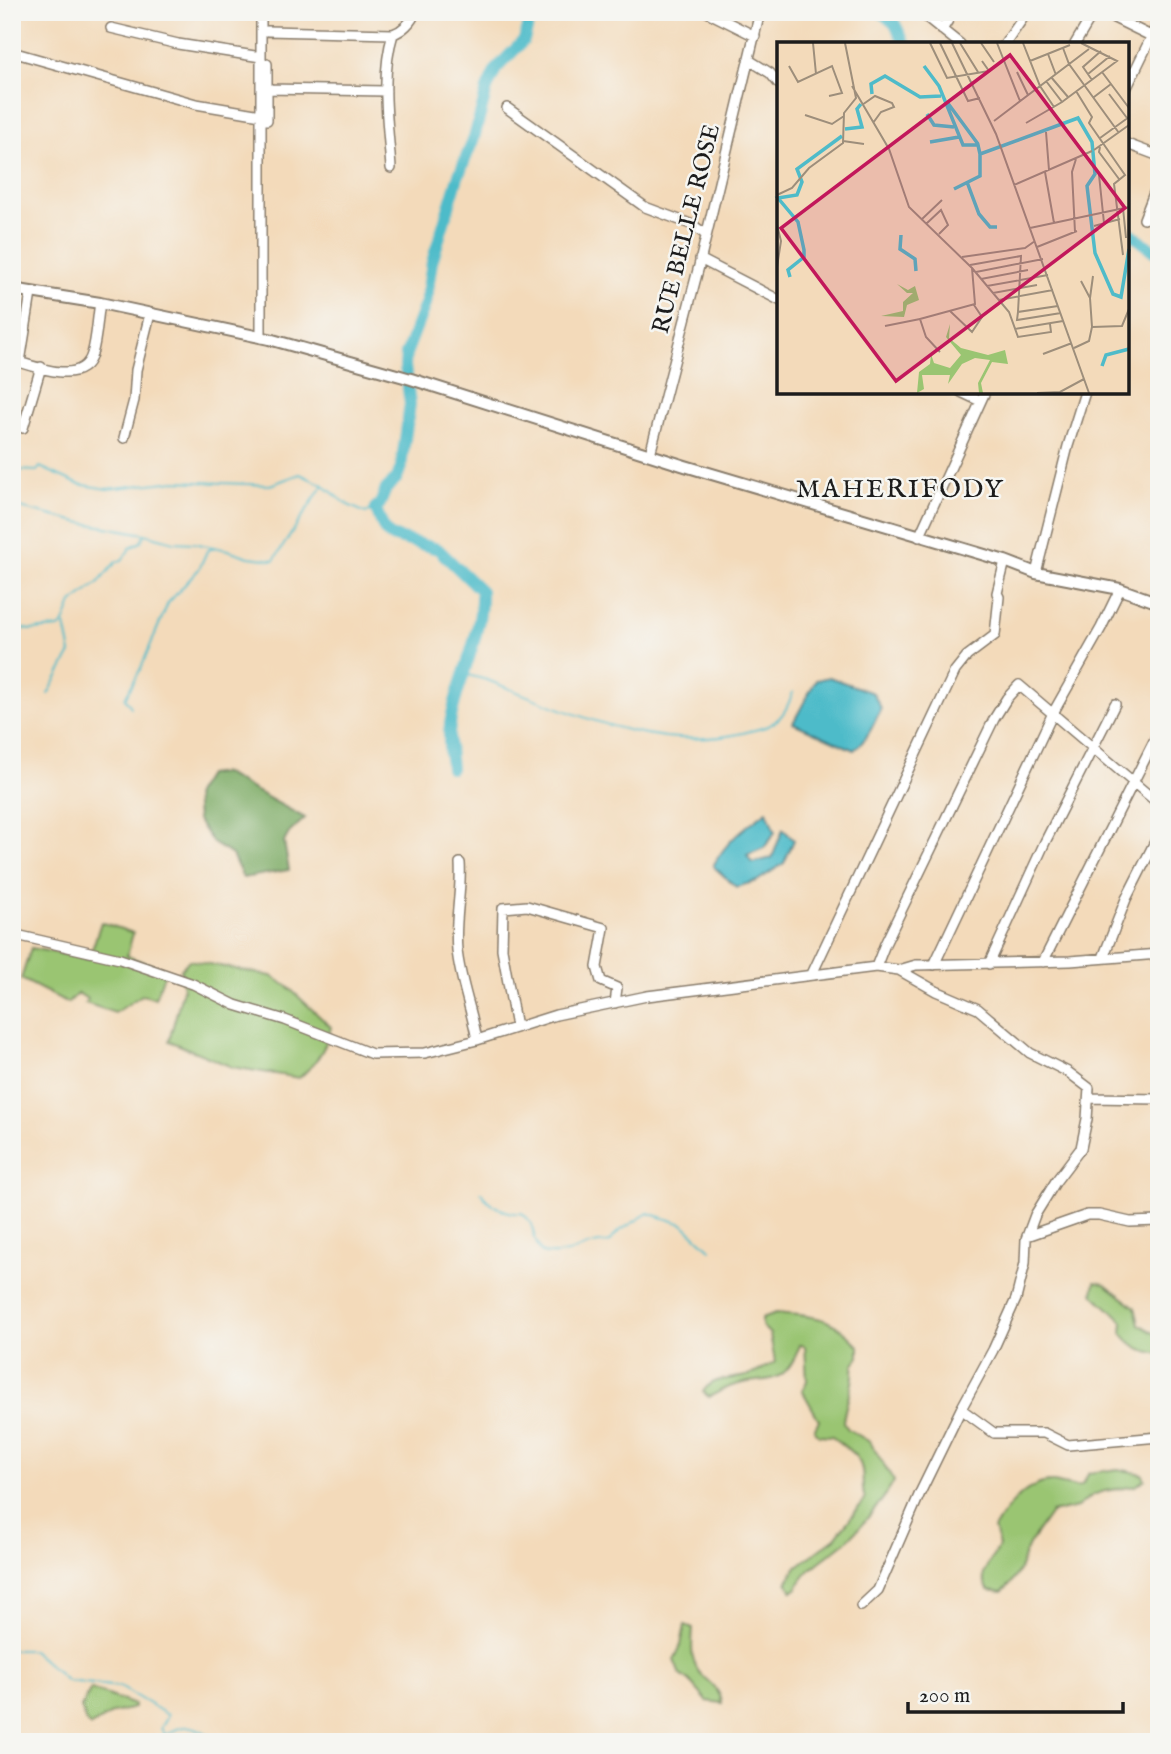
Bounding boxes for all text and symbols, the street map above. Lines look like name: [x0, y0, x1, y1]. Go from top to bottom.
inset map: [777, 42, 1129, 394]
street label: RUE BELLE ROSE: [646, 121, 728, 337]
district label: MAHERIFODY: [796, 473, 1004, 506]
scale bar: [908, 1670, 1124, 1714]
text: 200 m: [919, 1683, 970, 1710]

